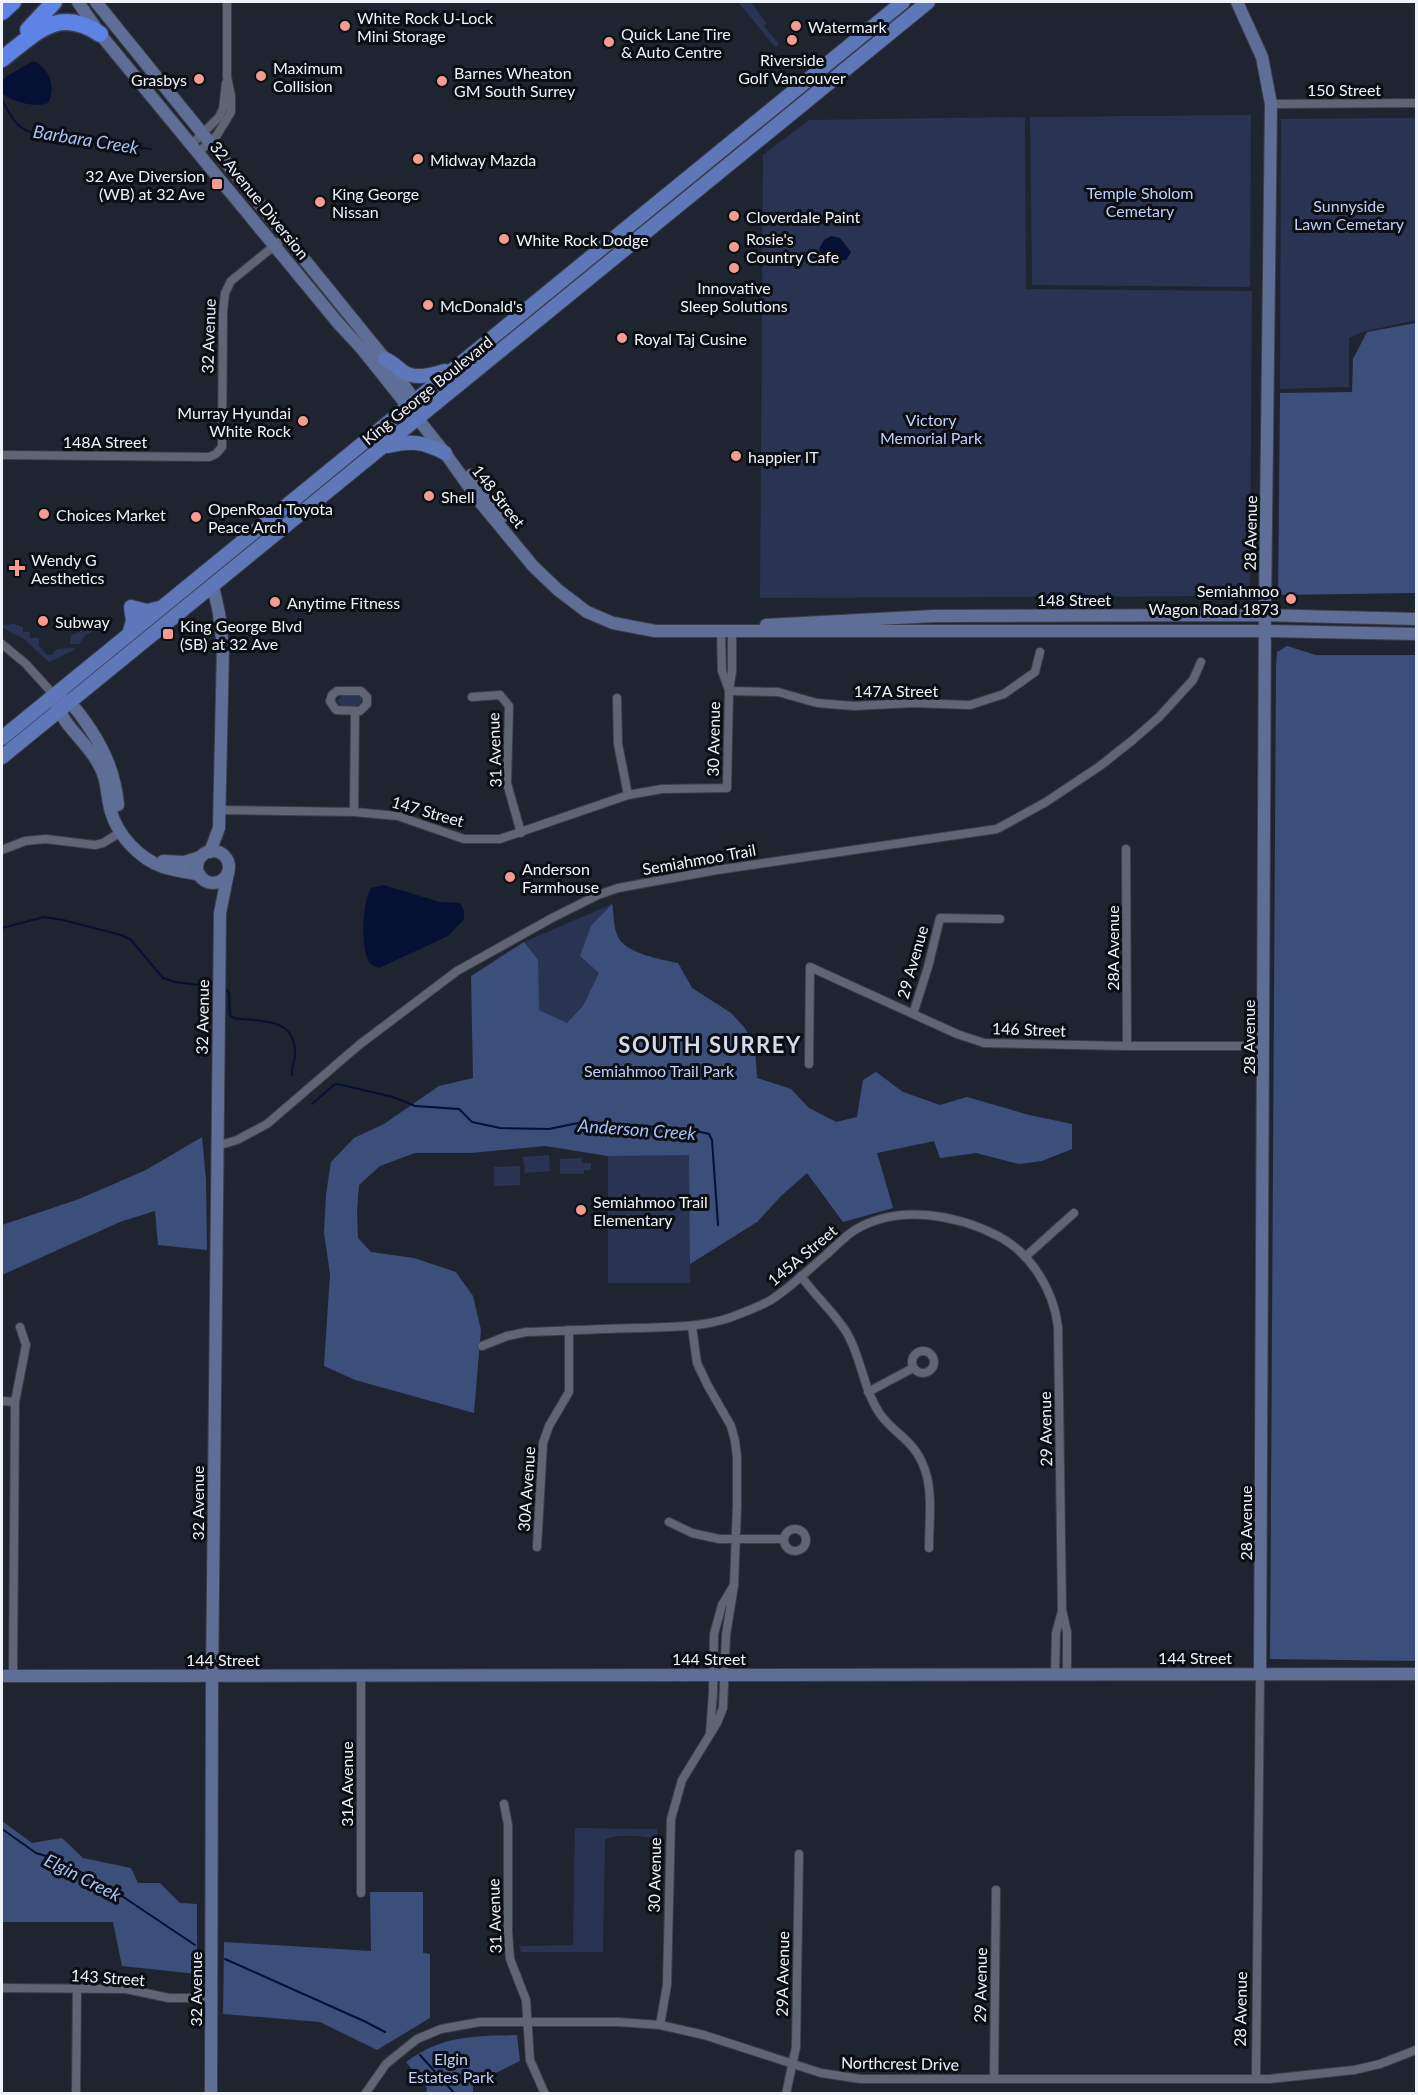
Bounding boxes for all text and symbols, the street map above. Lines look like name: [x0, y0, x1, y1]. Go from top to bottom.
place label: White Rock U-Lock Mini Storage: [357, 8, 494, 45]
place label: Watermark: [808, 17, 887, 36]
marker: White Rock U-Lock Mini Storage: [338, 19, 352, 33]
marker: Watermark: [789, 19, 803, 33]
place label: Quick Lane Tire & Auto Centre: [621, 24, 731, 61]
marker: Riverside Golf Vancouver: [785, 33, 799, 47]
marker: Quick Lane Tire & Auto Centre: [602, 35, 616, 49]
place label: Riverside Golf Vancouver: [738, 50, 846, 87]
place label: Maximum Collision: [273, 58, 343, 95]
place label: Barnes Wheaton GM South Surrey: [454, 63, 576, 100]
marker: Maximum Collision: [254, 69, 268, 83]
place label: Grasbys: [131, 70, 187, 89]
marker: Grasbys: [192, 72, 206, 86]
marker: Barnes Wheaton GM South Surrey: [435, 74, 449, 88]
street label: 150 Street: [1307, 80, 1381, 99]
water label: Barbara Creek: [32, 120, 141, 158]
street label: 32 Avenue Diversion: [207, 137, 313, 263]
place label: Midway Mazda: [430, 150, 536, 169]
marker: Midway Mazda: [411, 152, 425, 166]
place label: 32 Ave Diversion (WB) at 32 Ave: [85, 166, 205, 203]
marker: 32 Ave Diversion (WB) at 32 Ave: [210, 177, 224, 191]
park label: Temple Sholom Cemetary: [1087, 183, 1193, 220]
place label: King George Nissan: [332, 184, 419, 221]
marker: King George Nissan: [313, 195, 327, 209]
park label: Sunnyside Lawn Cemetary: [1294, 196, 1405, 233]
place label: Cloverdale Paint: [746, 207, 860, 226]
marker: Cloverdale Paint: [727, 209, 741, 223]
place label: Rosie's Country Cafe: [746, 229, 839, 266]
place label: White Rock Dodge: [516, 230, 649, 249]
marker: White Rock Dodge: [497, 232, 511, 246]
marker: Rosie's Country Cafe: [727, 240, 741, 254]
marker: Innovative Sleep Solutions: [727, 261, 741, 275]
place label: Innovative Sleep Solutions: [680, 278, 788, 315]
place label: McDonald's: [440, 296, 523, 315]
street label: 32 Avenue: [197, 298, 219, 374]
marker: McDonald's: [421, 298, 435, 312]
place label: Royal Taj Cusine: [634, 329, 747, 348]
marker: Royal Taj Cusine: [615, 331, 629, 345]
street label: King George Boulevard: [358, 332, 496, 448]
place label: Murray Hyundai White Rock: [177, 403, 292, 440]
park label: Victory Memorial Park: [880, 410, 983, 447]
marker: Murray Hyundai White Rock: [296, 414, 310, 428]
street label: 148A Street: [63, 432, 147, 451]
place label: happier IT: [748, 447, 819, 466]
marker: happier IT: [729, 449, 743, 463]
street label: 148 Street: [469, 461, 529, 531]
place label: Shell: [441, 487, 474, 506]
marker: Shell: [422, 489, 436, 503]
street label: 28 Avenue: [1240, 495, 1260, 571]
place label: OpenRoad Toyota Peace Arch: [208, 499, 333, 536]
place label: Choices Market: [56, 505, 166, 524]
marker: Choices Market: [37, 507, 51, 521]
marker: OpenRoad Toyota Peace Arch: [189, 510, 203, 524]
place label: Wendy G Aesthetics: [31, 550, 105, 587]
marker: Wendy G Aesthetics: [8, 559, 26, 577]
place label: Semiahmoo Wagon Road 1873: [1148, 581, 1279, 618]
street label: 148 Street: [1037, 590, 1111, 609]
marker: Semiahmoo Wagon Road 1873: [1284, 592, 1298, 606]
place label: Anytime Fitness: [287, 593, 400, 612]
marker: Anytime Fitness: [268, 595, 282, 609]
place label: Subway: [55, 612, 111, 631]
marker: Subway: [36, 614, 50, 628]
place label: King George Blvd (SB) at 32 Ave: [180, 616, 302, 653]
marker: King George Blvd (SB) at 32 Ave: [161, 627, 175, 641]
street label: 147A Street: [854, 681, 938, 700]
street label: 30 Avenue: [703, 701, 723, 777]
street label: 31 Avenue: [483, 712, 505, 788]
street label: 147 Street: [390, 792, 466, 830]
street label: Semiahmoo Trail: [641, 840, 757, 878]
place label: Anderson Farmhouse: [522, 859, 599, 896]
marker: Anderson Farmhouse: [503, 870, 517, 884]
street label: 28A Avenue: [1103, 905, 1122, 991]
street label: 29 Avenue: [893, 923, 931, 1001]
street label: 32 Avenue: [192, 979, 212, 1055]
street label: 28 Avenue: [1239, 999, 1258, 1075]
street label: 146 Street: [992, 1018, 1067, 1040]
district label: SOUTH SURREY: [618, 1031, 802, 1058]
park label: Semiahmoo Trail Park: [584, 1061, 735, 1080]
water label: Anderson Creek: [576, 1114, 697, 1144]
place label: Semiahmoo Trail Elementary: [593, 1192, 708, 1229]
marker: Semiahmoo Trail Elementary: [574, 1203, 588, 1217]
street label: 145A Street: [764, 1220, 841, 1289]
street label: 29 Avenue: [1035, 1391, 1055, 1467]
street label: 30A Avenue: [514, 1446, 538, 1532]
street label: 32 Avenue: [188, 1465, 207, 1541]
street label: 28 Avenue: [1236, 1485, 1255, 1561]
street label: 144 Street: [1158, 1648, 1232, 1667]
street label: 144 Street: [672, 1649, 746, 1668]
street label: 144 Street: [186, 1650, 260, 1669]
street label: 31A Avenue: [337, 1741, 356, 1827]
street label: 30 Avenue: [644, 1837, 664, 1913]
water label: Elgin Creek: [41, 1848, 125, 1906]
street label: 31 Avenue: [483, 1878, 505, 1954]
street label: 29A Avenue: [772, 1931, 792, 2017]
street label: 29 Avenue: [970, 1947, 990, 2023]
street label: 32 Avenue: [186, 1951, 205, 2027]
street label: 143 Street: [70, 1965, 146, 1989]
street label: 28 Avenue: [1230, 1971, 1250, 2047]
park label: Elgin Estates Park: [408, 2049, 495, 2086]
street label: Northcrest Drive: [841, 2052, 959, 2074]

